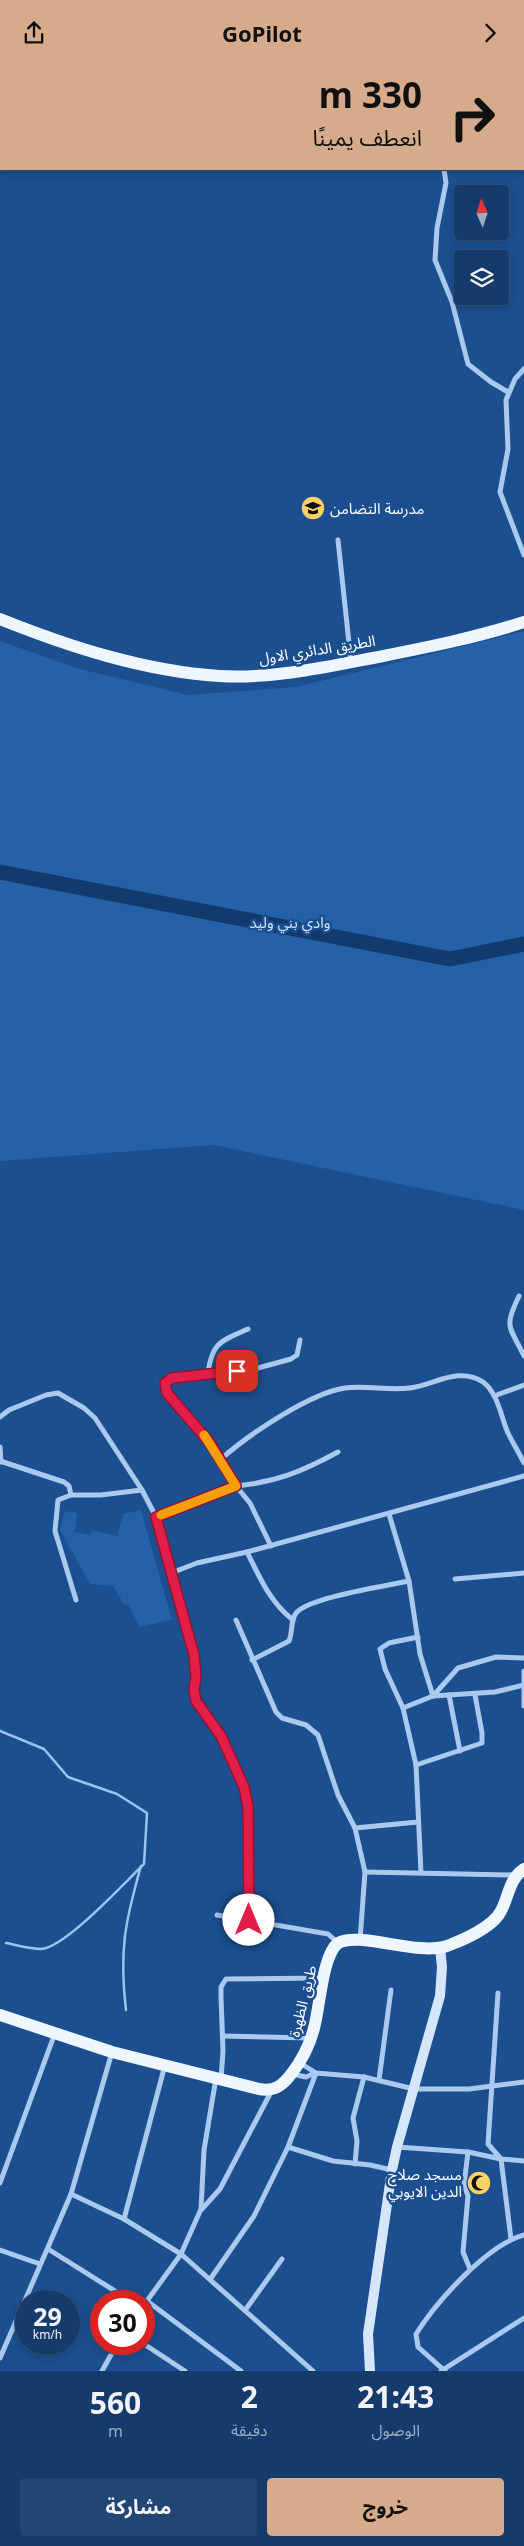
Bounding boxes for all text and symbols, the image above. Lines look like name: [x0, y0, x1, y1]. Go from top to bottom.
text: GoPilot: [222, 18, 302, 48]
icon: share: [20, 19, 48, 47]
icon: forward: [476, 19, 504, 47]
text: 330 m: [319, 71, 422, 118]
icon: right: [440, 85, 505, 150]
text: انعطف يمينًا: [312, 122, 422, 152]
north arrow: [454, 185, 509, 240]
map controls: [454, 185, 509, 305]
button: layers: [454, 250, 509, 305]
school or university icon: مدرسة التضامن: [300, 495, 326, 521]
place label: مدرسة التضامن: [330, 498, 424, 518]
street label: الطريق الدائري الاول: [257, 630, 377, 671]
park label: وادي بني وليد: [249, 912, 331, 934]
pin: [216, 1350, 258, 1392]
icon: arrive: [223, 1357, 251, 1385]
position arrow: [222, 1893, 274, 1945]
street label: طريق الظهرة: [283, 1963, 322, 2039]
place label: مسجد صلاح الدين الايوبي: [388, 2164, 462, 2203]
mosque icon: مسجد صلاح الدين الايوبي: [466, 2170, 492, 2196]
speed limit sign: 30: [90, 2290, 155, 2355]
text: 29: [33, 2299, 62, 2333]
text: km/h: [33, 2326, 62, 2343]
text: 2: [241, 2376, 258, 2417]
text: 21:43: [357, 2376, 434, 2417]
text: 560: [90, 2382, 141, 2423]
text: دقيقة: [231, 2419, 267, 2441]
text: الوصول: [371, 2419, 420, 2441]
text: m: [108, 2420, 123, 2442]
button: مشاركة: [20, 2478, 257, 2536]
button: خروج: [267, 2478, 504, 2536]

